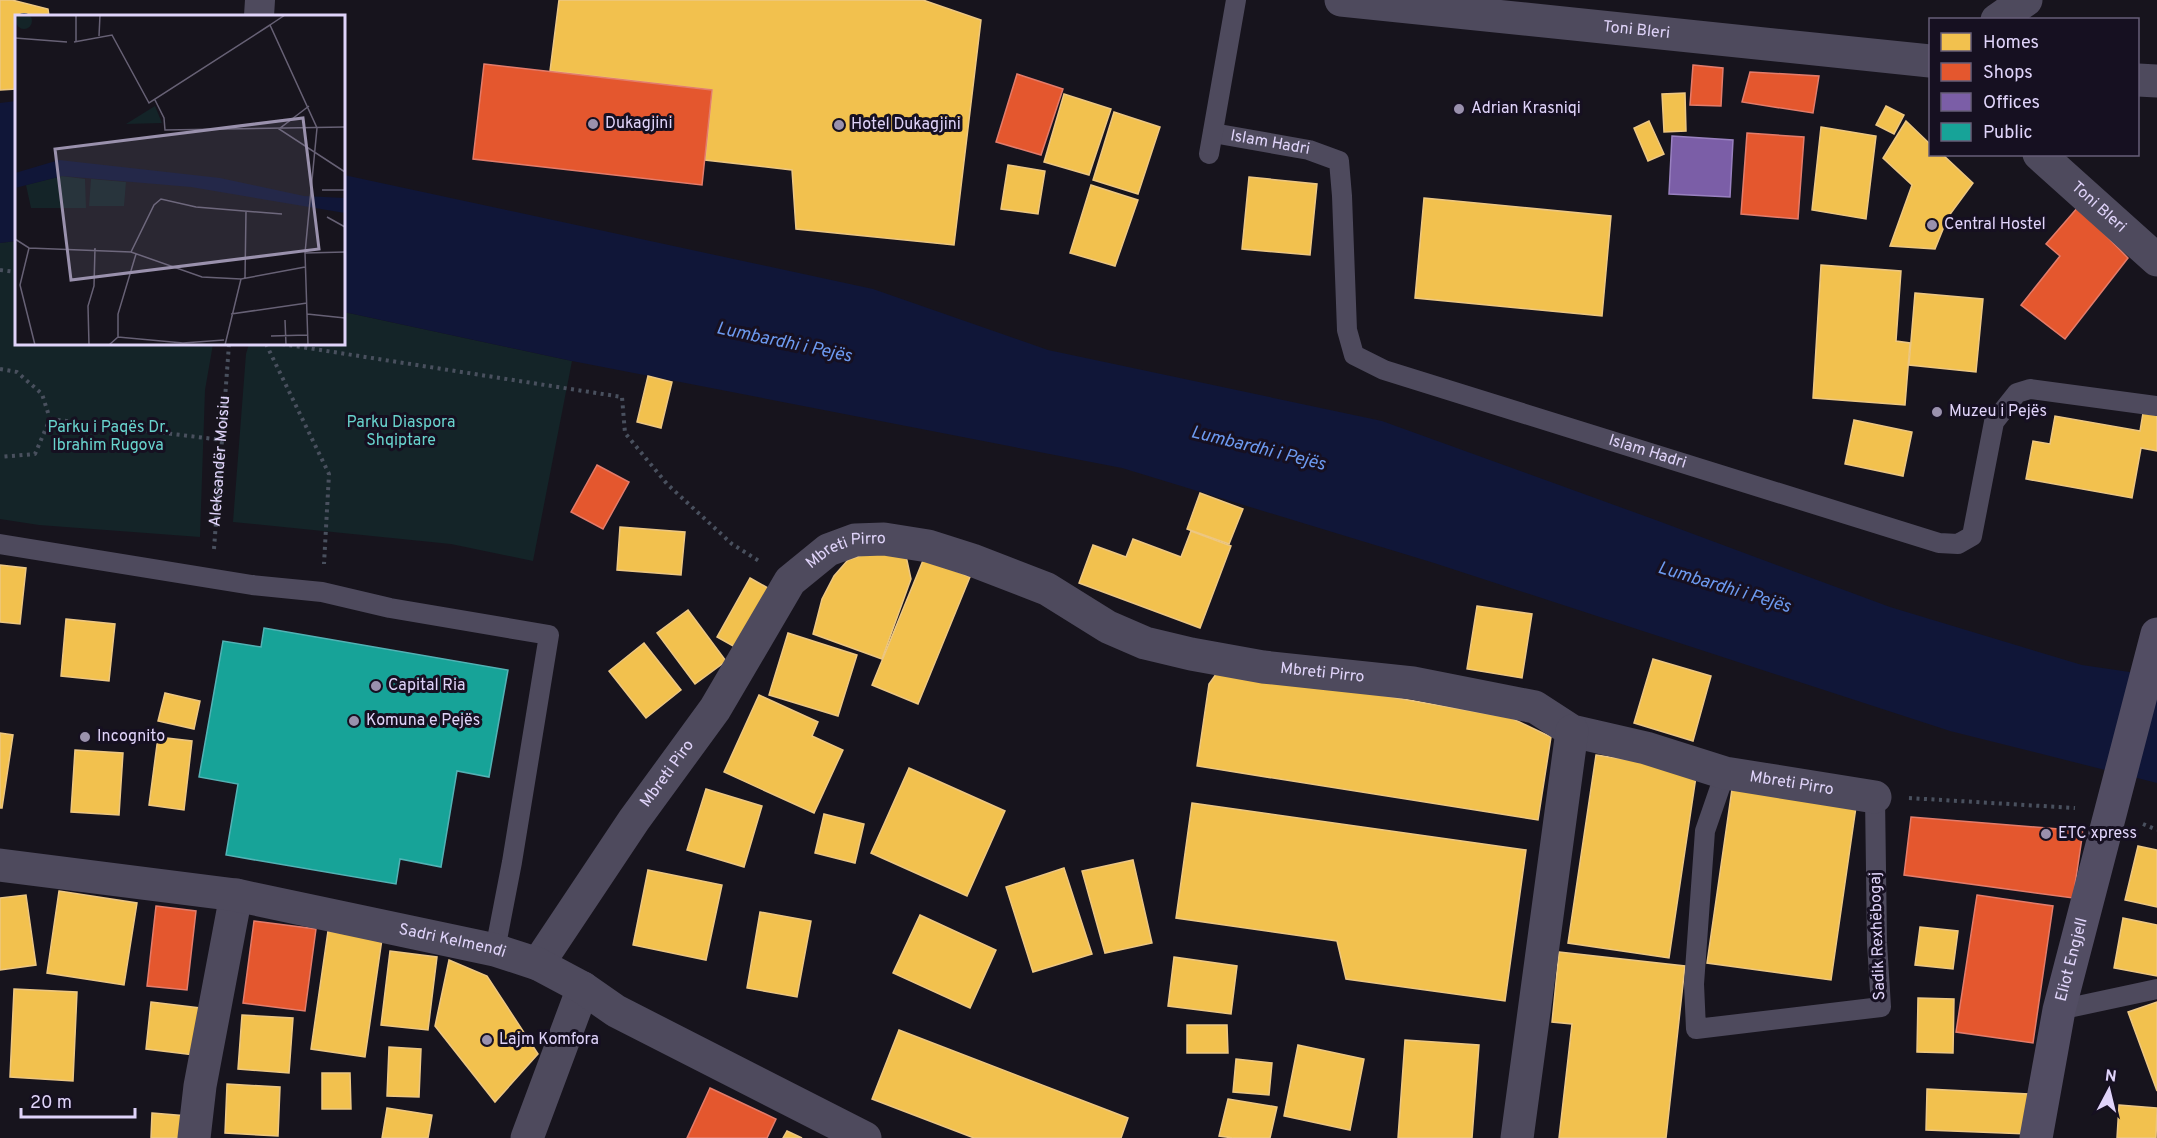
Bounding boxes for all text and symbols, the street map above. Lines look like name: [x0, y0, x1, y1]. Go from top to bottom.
inset map: [15, 15, 345, 345]
street label: Toni Bleri: [1602, 17, 1671, 44]
legend: [1929, 18, 2139, 156]
text: Homes: [1983, 32, 2039, 55]
text: Shops: [1983, 62, 2033, 85]
text: Offices: [1983, 92, 2040, 115]
place label: Adrian Krasniqi: [1471, 99, 1581, 119]
marker: Adrian Krasniqi: [1452, 102, 1466, 116]
place label: Dukagjini: [605, 114, 672, 134]
place label: Hotel Dukagjini: [851, 115, 961, 135]
marker: Dukagjini: [586, 117, 600, 131]
marker: Hotel Dukagjini: [832, 118, 846, 132]
text: Public: [1983, 122, 2033, 145]
street label: Islam Hadri: [1229, 126, 1311, 160]
street label: Toni Bleri: [2067, 178, 2130, 237]
place label: Central Hostel: [1944, 215, 2046, 235]
marker: Central Hostel: [1925, 218, 1939, 232]
water label: Lumbardhi i Pejës: [714, 317, 855, 369]
street label: Aleksandër Moisiu: [206, 395, 235, 527]
place label: Muzeu i Pejës: [1949, 402, 2047, 422]
marker: Muzeu i Pejës: [1930, 405, 1944, 419]
park label: Parku Diaspora Shqiptare: [347, 413, 455, 451]
park label: Parku i Paqës Dr. Ibrahim Rugova: [47, 418, 169, 456]
water label: Lumbardhi i Pejës: [1188, 421, 1329, 477]
street label: Islam Hadri: [1606, 431, 1689, 474]
street label: Mbreti Pirro: [802, 529, 886, 574]
water label: Lumbardhi i Pejës: [1655, 557, 1794, 619]
street label: Mbreti Pirro: [1279, 659, 1365, 688]
place label: Capital Ria: [388, 676, 465, 696]
marker: Capital Ria: [369, 679, 383, 693]
place label: Komuna e Pejës: [366, 711, 480, 731]
marker: Komuna e Pejës: [347, 714, 361, 728]
place label: Incognito: [97, 727, 165, 747]
marker: Incognito: [78, 730, 92, 744]
street label: Mbreti Piro: [636, 736, 699, 812]
street label: Mbreti Pirro: [1748, 767, 1835, 800]
place label: ETC xpress: [2058, 824, 2137, 844]
marker: ETC xpress: [2039, 827, 2053, 841]
street label: Sadik Rexhëbogaj: [1866, 871, 1890, 1001]
street label: Eliot Engjell: [2052, 916, 2093, 1004]
street label: Sadri Kelmendi: [397, 920, 508, 963]
place label: Lajm Komfora: [499, 1030, 599, 1050]
marker: Lajm Komfora: [480, 1033, 494, 1047]
north arrow: [2079, 1060, 2139, 1120]
text: N: [2104, 1066, 2118, 1088]
scale bar: [21, 1081, 135, 1119]
text: 20 m: [30, 1092, 72, 1115]

